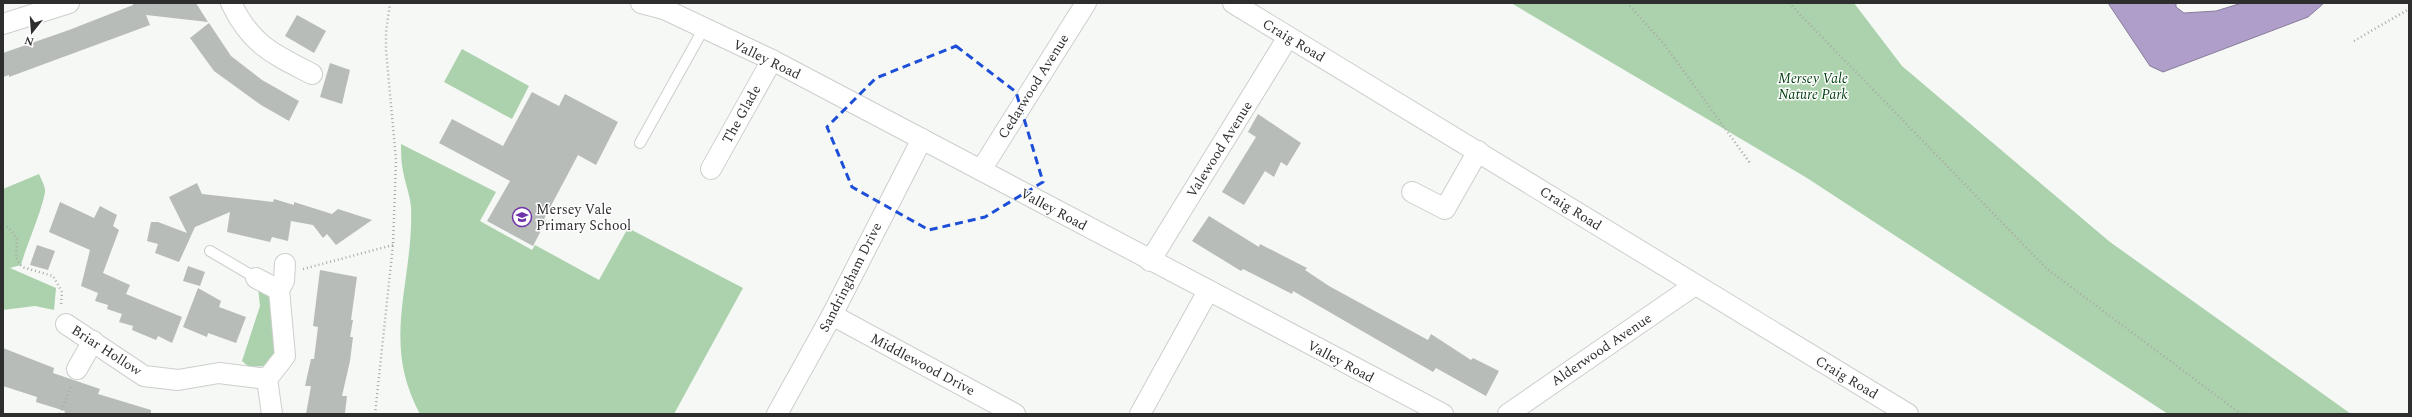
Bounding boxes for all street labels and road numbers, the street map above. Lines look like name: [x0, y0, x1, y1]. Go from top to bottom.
street label: Craig Road: [1258, 13, 1329, 67]
street label: Cedarwood Avenue: [993, 29, 1074, 143]
street label: Valley Road: [729, 34, 804, 85]
street label: The Glade: [717, 81, 766, 147]
street label: Valewood Avenue: [1181, 97, 1258, 202]
street label: Craig Road: [1536, 181, 1606, 236]
street label: Valley Road: [1017, 183, 1091, 236]
street label: Sandringham Drive: [814, 218, 887, 336]
street label: Alderwood Avenue: [1547, 308, 1656, 391]
street label: Briar Hollow: [67, 320, 146, 381]
street label: Middlewood Drive: [867, 328, 979, 401]
street label: Valley Road: [1304, 335, 1378, 388]
street label: Craig Road: [1811, 350, 1882, 404]

